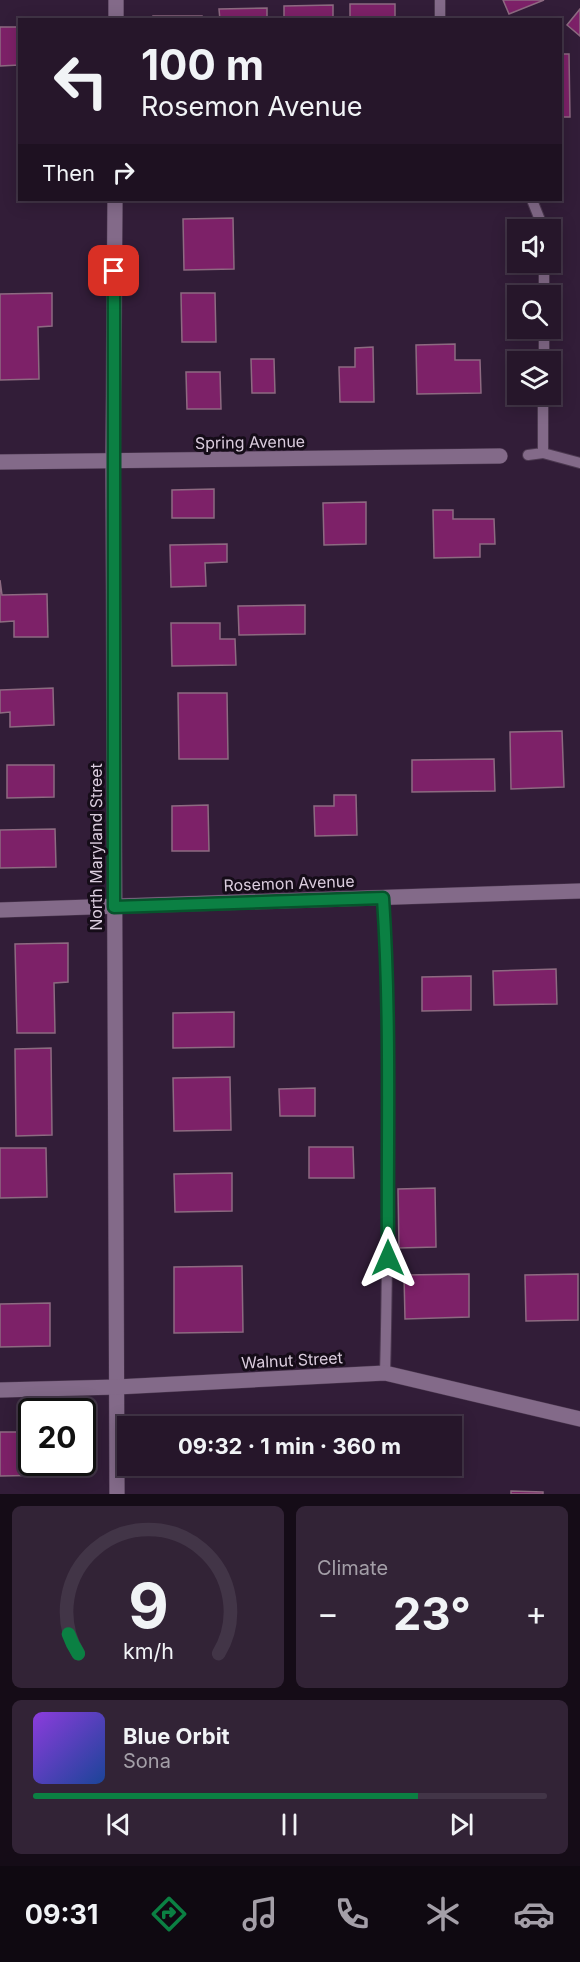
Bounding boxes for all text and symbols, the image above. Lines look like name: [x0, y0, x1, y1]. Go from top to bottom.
text: 100 m: [141, 39, 264, 90]
icon: left: [42, 42, 120, 120]
text: Rosemon Avenue: [141, 90, 362, 123]
icon: right: [107, 156, 140, 189]
text: Then: [42, 160, 95, 186]
map controls: [507, 219, 561, 405]
button: sound: [507, 219, 561, 273]
pin: [88, 245, 139, 296]
icon: arrive: [97, 254, 130, 287]
button: search: [507, 285, 561, 339]
button: layers: [507, 351, 561, 405]
street label: Spring Avenue: [195, 431, 305, 453]
street label: North Maryland Street: [86, 763, 106, 931]
street label: Rosemon Avenue: [223, 871, 355, 895]
position arrow: [356, 1226, 420, 1290]
street label: Walnut Street: [241, 1347, 343, 1373]
speed limit sign: 20: [18, 1398, 96, 1476]
text: 09:32 · 1 min · 360 m: [178, 1433, 401, 1459]
text: Climate: [317, 1556, 388, 1580]
text: 9: [128, 1568, 168, 1643]
text: 23°: [393, 1586, 471, 1641]
text: −: [317, 1593, 339, 1633]
text: +: [525, 1593, 547, 1633]
text: km/h: [123, 1638, 173, 1664]
text: Blue Orbit: [123, 1723, 230, 1749]
text: Sona: [123, 1749, 171, 1773]
icon: previous: [102, 1808, 135, 1841]
icon: pause: [273, 1808, 306, 1841]
icon: next: [445, 1808, 478, 1841]
icon: directions: [148, 1893, 190, 1935]
icon: music: [239, 1893, 281, 1935]
icon: phone: [331, 1893, 373, 1935]
icon: climate: [422, 1893, 464, 1935]
icon: car: [513, 1893, 555, 1935]
text: 09:31: [25, 1898, 99, 1931]

